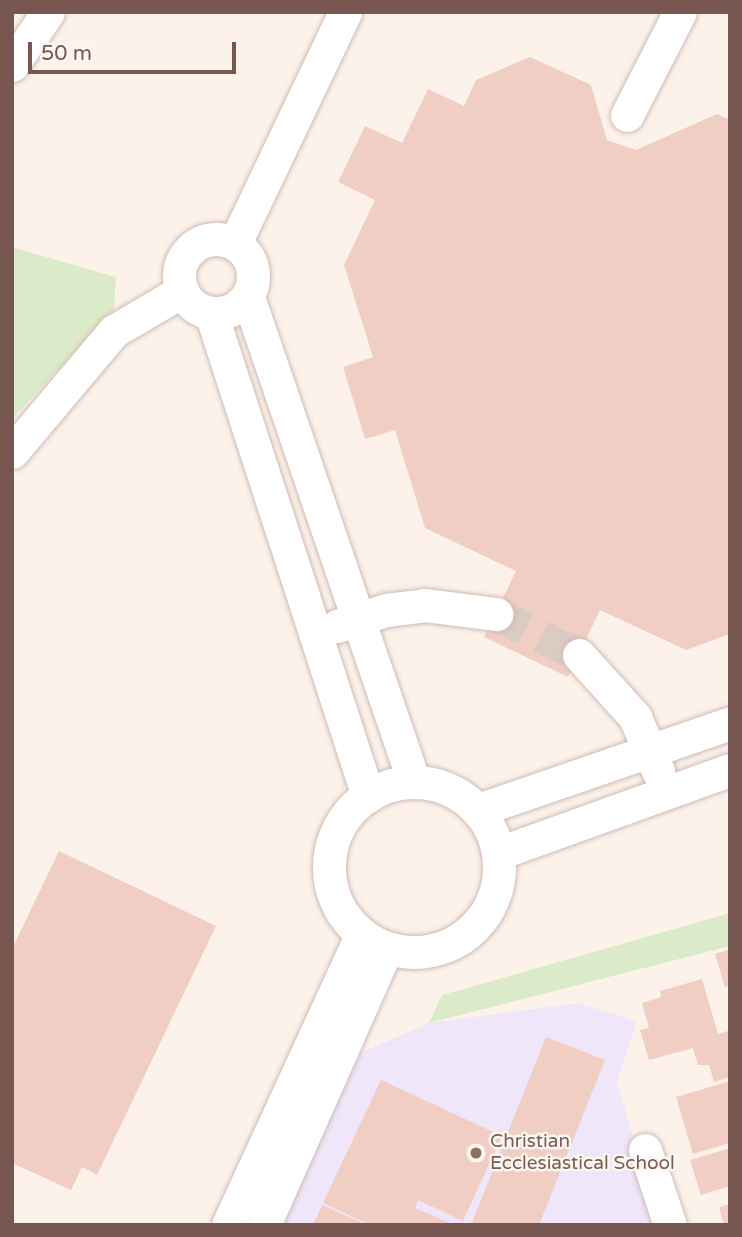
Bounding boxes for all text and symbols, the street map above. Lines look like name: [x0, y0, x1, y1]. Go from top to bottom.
scale bar: [32, 28, 240, 72]
text: 50 m: [41, 41, 92, 66]
place label: Christian Ecclesiastical School: [490, 1131, 675, 1175]
marker: Christian Ecclesiastical School: [468, 1145, 484, 1161]

